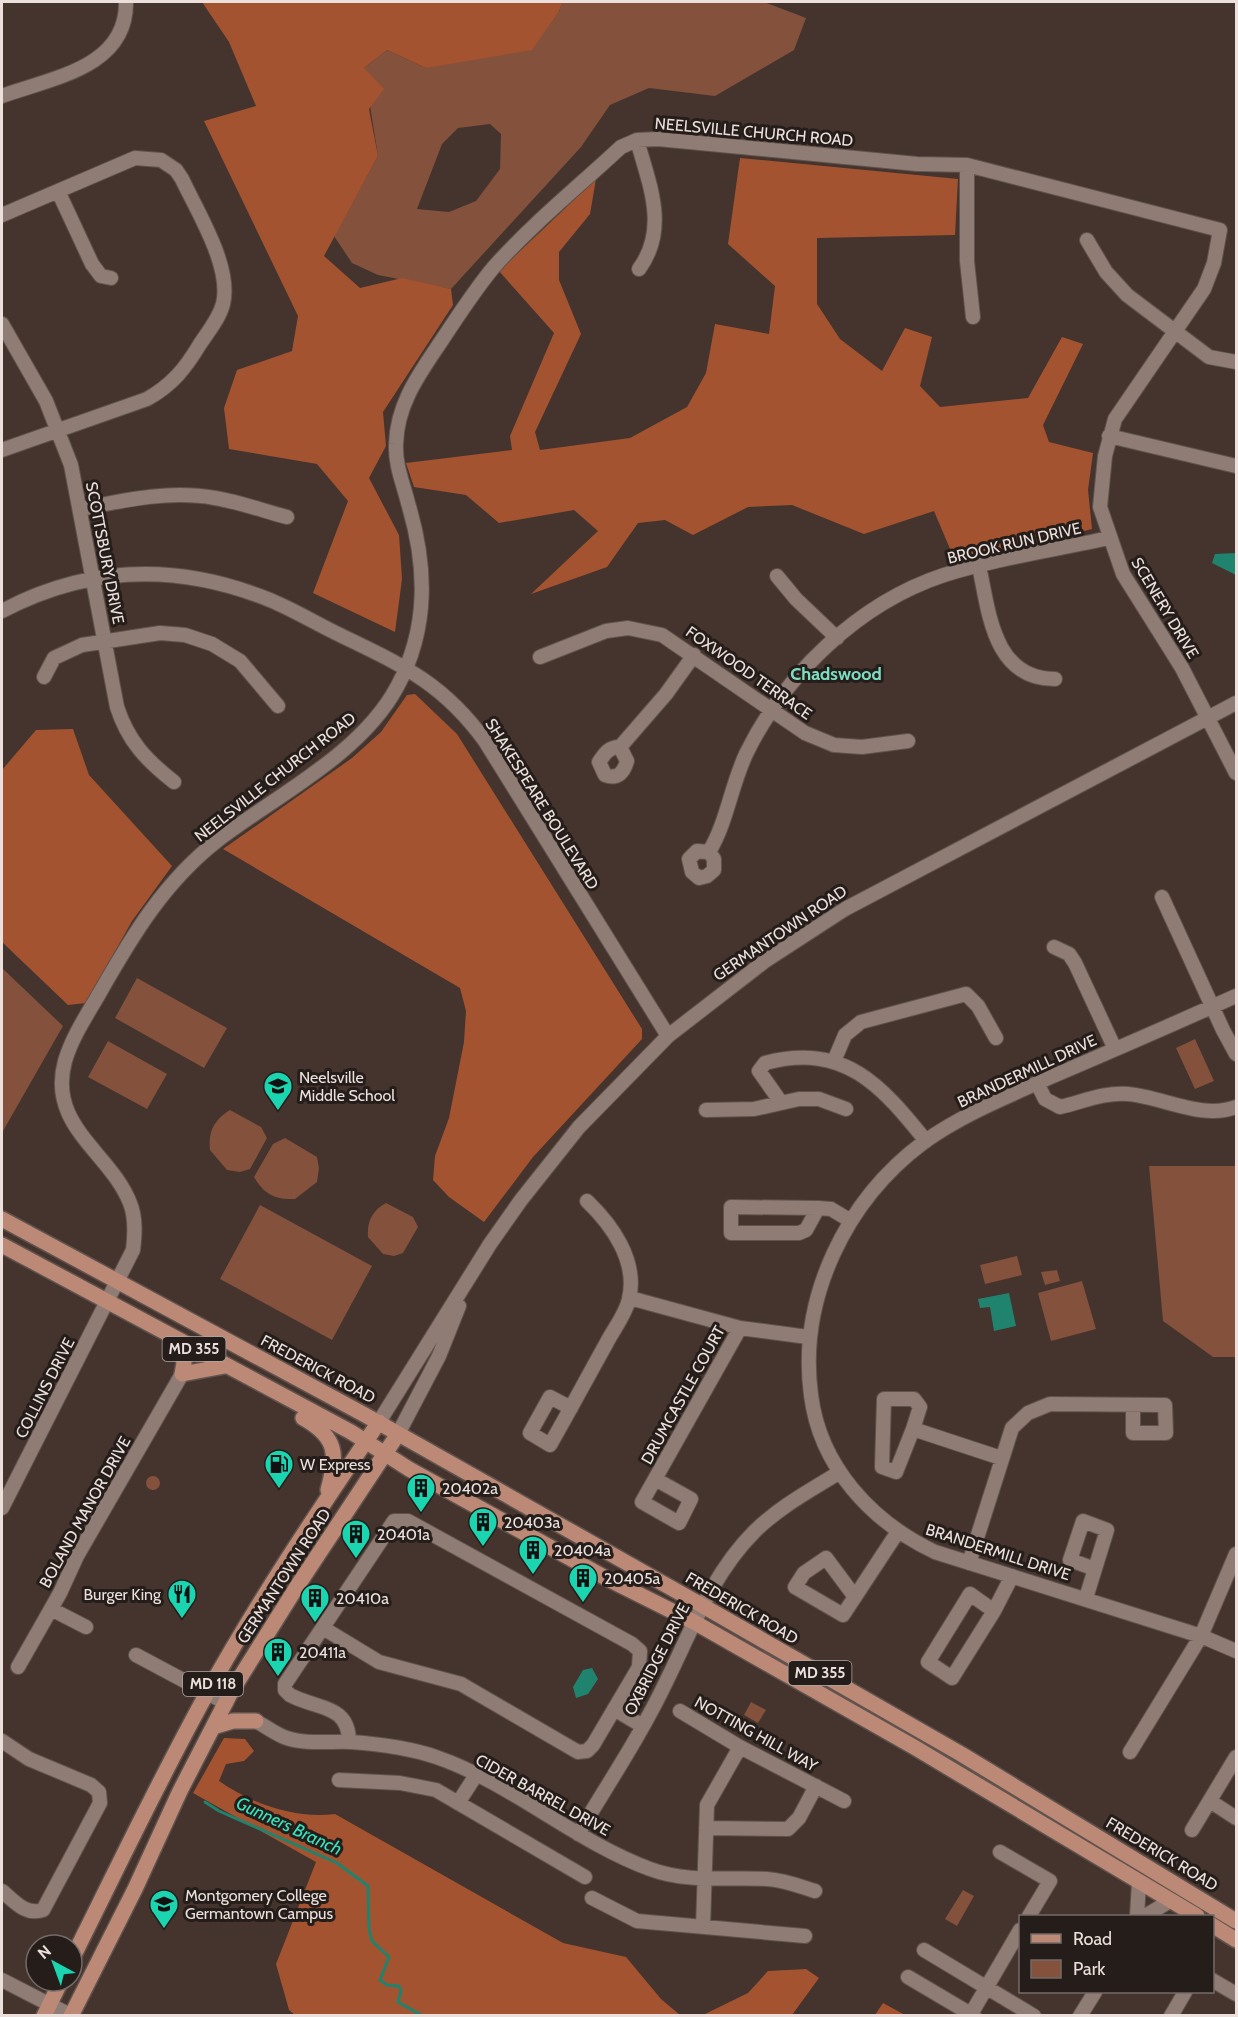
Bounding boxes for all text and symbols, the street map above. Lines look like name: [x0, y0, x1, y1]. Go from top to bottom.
street label: NEELSVILLE CHURCH ROAD: [654, 114, 854, 150]
street label: SCOTTSBURY DRIVE: [82, 480, 128, 626]
street label: BROOK RUN DRIVE: [945, 518, 1083, 568]
street label: SCENERY DRIVE: [1127, 554, 1203, 662]
street label: FOXWOOD TERRACE: [682, 622, 816, 724]
district label: Chadswood: [790, 663, 882, 685]
street label: NEELSVILLE CHURCH ROAD: [191, 708, 359, 846]
street label: SHAKESPEARE BOULEVARD: [481, 715, 603, 893]
street label: GERMANTOWN ROAD: [710, 881, 850, 985]
street label: BRANDERMILL DRIVE: [955, 1030, 1100, 1112]
place label: Neelsville Middle School: [299, 1068, 395, 1105]
school or university icon: Neelsville Middle School: [262, 1070, 294, 1112]
street label: DRUMCASTLE COURT: [637, 1322, 729, 1467]
street label: FREDERICK ROAD: [258, 1331, 378, 1407]
street label: COLLINS DRIVE: [12, 1334, 79, 1441]
road number: MD 355: [162, 1337, 226, 1361]
street label: BOLAND MANOR DRIVE: [36, 1433, 135, 1591]
fuel station icon: W Express: [263, 1448, 295, 1490]
place label: W Express: [300, 1455, 371, 1474]
building icon: 20402a: [405, 1472, 437, 1514]
place label: 20402a: [442, 1479, 498, 1498]
street label: GERMANTOWN ROAD: [233, 1505, 335, 1647]
building icon: 20403a: [467, 1506, 499, 1548]
place label: 20403a: [504, 1513, 561, 1532]
building icon: 20401a: [340, 1518, 372, 1560]
street label: BRANDERMILL DRIVE: [923, 1520, 1073, 1584]
place label: 20401a: [377, 1525, 430, 1544]
building icon: 20404a: [517, 1534, 549, 1576]
place label: 20404a: [554, 1541, 611, 1560]
building icon: 20405a: [567, 1562, 599, 1604]
street label: FREDERICK ROAD: [682, 1568, 802, 1648]
place label: 20405a: [604, 1569, 661, 1588]
restaurant icon: Burger King: [166, 1578, 198, 1620]
building icon: 20410a: [299, 1582, 331, 1624]
place label: Burger King: [84, 1585, 162, 1604]
place label: 20410a: [336, 1589, 389, 1608]
street label: OXBRIDGE DRIVE: [621, 1600, 694, 1718]
building icon: 20411a: [262, 1636, 294, 1678]
place label: 20411a: [299, 1643, 346, 1662]
road number: MD 355: [788, 1661, 852, 1685]
road number: MD 118: [183, 1672, 243, 1696]
street label: NOTTING HILL WAY: [691, 1692, 822, 1776]
street label: CIDER BARREL DRIVE: [472, 1750, 614, 1840]
water label: Gunners Branch: [233, 1792, 345, 1860]
street label: FREDERICK ROAD: [1103, 1813, 1221, 1895]
place label: Montgomery College Germantown Campus: [185, 1886, 334, 1923]
school or university icon: Montgomery College Germantown Campus: [148, 1888, 180, 1930]
legend: [1019, 1915, 1214, 1993]
text: Road: [1073, 1928, 1112, 1950]
north arrow: [24, 1933, 84, 1993]
text: N: [34, 1941, 55, 1963]
text: Park: [1073, 1958, 1106, 1980]

